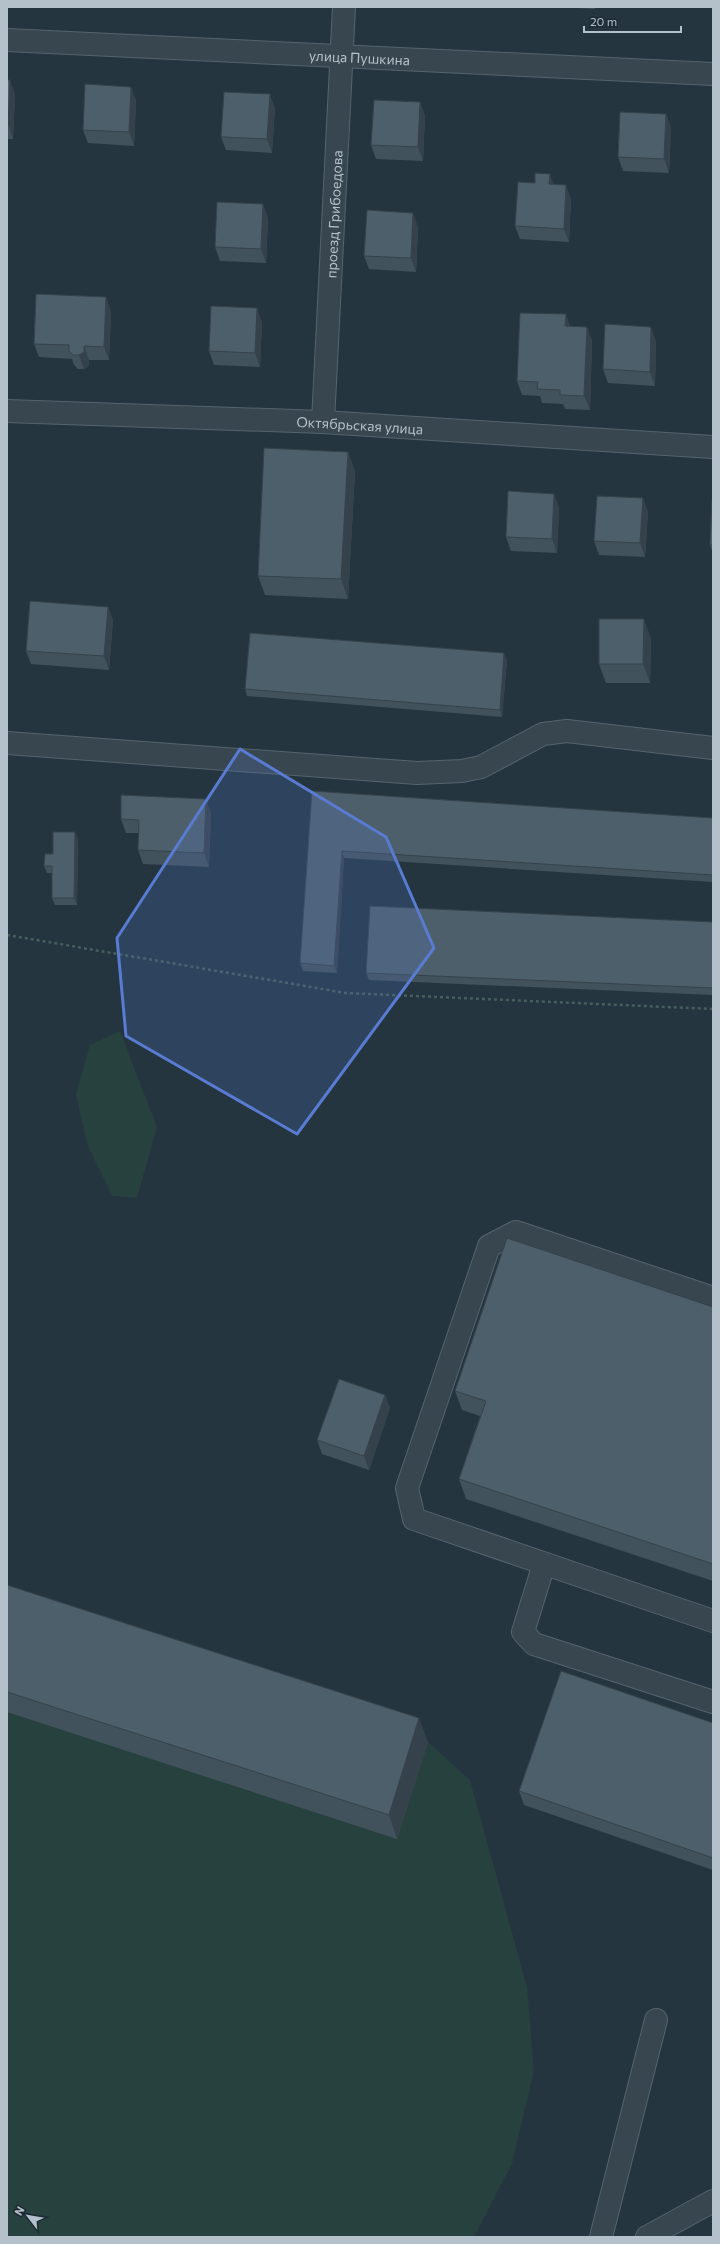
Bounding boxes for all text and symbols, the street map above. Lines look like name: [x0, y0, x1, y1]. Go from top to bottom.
scale bar: [584, 8, 681, 34]
text: 20 m: [590, 14, 617, 28]
street label: улица Пушкина: [309, 46, 411, 68]
street label: проезд Грибоедова: [322, 150, 345, 279]
street label: Октябрьская улица: [296, 413, 424, 437]
north arrow: [8, 2196, 48, 2236]
text: N: [11, 2204, 27, 2217]

